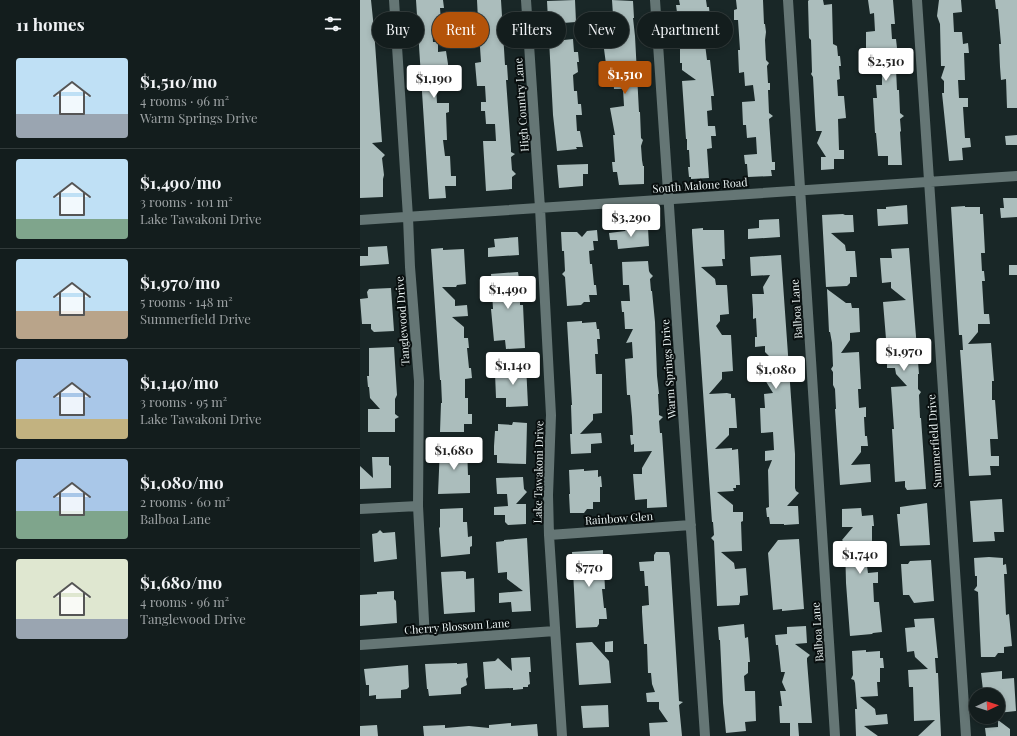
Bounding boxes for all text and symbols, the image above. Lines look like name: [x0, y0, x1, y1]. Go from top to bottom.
chip: Buy: [372, 12, 424, 48]
chip: Rent: [432, 12, 489, 48]
chip: Filters: [497, 12, 566, 48]
chip: New: [574, 12, 629, 48]
chip: Apartment: [637, 12, 733, 48]
text: 11 homes: [16, 13, 85, 35]
icon: filters: [322, 13, 344, 35]
pin: $2,510: [853, 48, 919, 82]
text: $2,510: [868, 52, 904, 69]
street label: High Country Lane: [510, 57, 532, 152]
pin: $1,510: [592, 61, 658, 95]
pin: $1,190: [401, 65, 467, 99]
text: $1,510: [607, 65, 643, 82]
text: $1,190: [416, 69, 452, 86]
text: $1,510/mo: [140, 70, 217, 92]
icon: home: [48, 74, 96, 122]
text: 4 rooms · 96 m²: [140, 92, 229, 109]
text: Warm Springs Drive: [140, 109, 258, 126]
text: $1,490/mo: [140, 171, 221, 193]
street label: South Malone Road: [652, 174, 749, 196]
icon: home: [48, 175, 96, 223]
text: 3 rooms · 101 m²: [140, 193, 233, 210]
pin: $3,290: [598, 204, 664, 238]
text: $3,290: [611, 208, 651, 225]
text: Lake Tawakoni Drive: [140, 210, 262, 227]
text: $1,970/mo: [140, 271, 220, 293]
icon: home: [48, 275, 96, 323]
street label: Tanglewood Drive: [391, 275, 413, 366]
pin: $1,490: [475, 276, 541, 310]
street label: Balboa Lane: [786, 278, 806, 339]
text: $1,490: [489, 280, 527, 297]
text: 5 rooms · 148 m²: [140, 293, 233, 310]
text: Summerfield Drive: [140, 310, 251, 327]
street label: Warm Springs Drive: [657, 318, 679, 420]
pin: $1,970: [871, 338, 937, 372]
text: $1,970: [885, 342, 923, 359]
pin: $1,140: [480, 352, 546, 386]
text: $1,140: [495, 356, 531, 373]
pin: $1,080: [743, 356, 809, 390]
text: $1,080: [756, 360, 796, 377]
text: $1,140/mo: [140, 371, 219, 393]
icon: home: [48, 375, 96, 423]
text: 3 rooms · 95 m²: [140, 393, 227, 410]
street label: Summerfield Drive: [923, 393, 945, 488]
text: Lake Tawakoni Drive: [140, 410, 262, 427]
street label: Lake Tawakoni Drive: [530, 420, 546, 524]
pin: $1,680: [421, 437, 487, 471]
text: $1,680: [435, 441, 473, 458]
text: $1,080/mo: [140, 471, 224, 493]
icon: home: [48, 475, 96, 523]
text: 2 rooms · 60 m²: [140, 493, 230, 510]
street label: Rainbow Glen: [584, 508, 654, 528]
text: Balboa Lane: [140, 510, 211, 527]
pin: $1,740: [827, 541, 893, 575]
text: $1,740: [842, 545, 878, 562]
pin: $770: [565, 554, 613, 588]
text: $770: [575, 558, 603, 575]
text: $1,680/mo: [140, 571, 222, 593]
icon: home: [48, 575, 96, 623]
text: 4 rooms · 96 m²: [140, 593, 229, 610]
street label: Balboa Lane: [807, 601, 827, 662]
text: Tanglewood Drive: [140, 610, 246, 627]
street label: Cherry Blossom Lane: [404, 615, 511, 637]
north arrow: [969, 688, 1005, 724]
map controls: [969, 688, 1005, 724]

